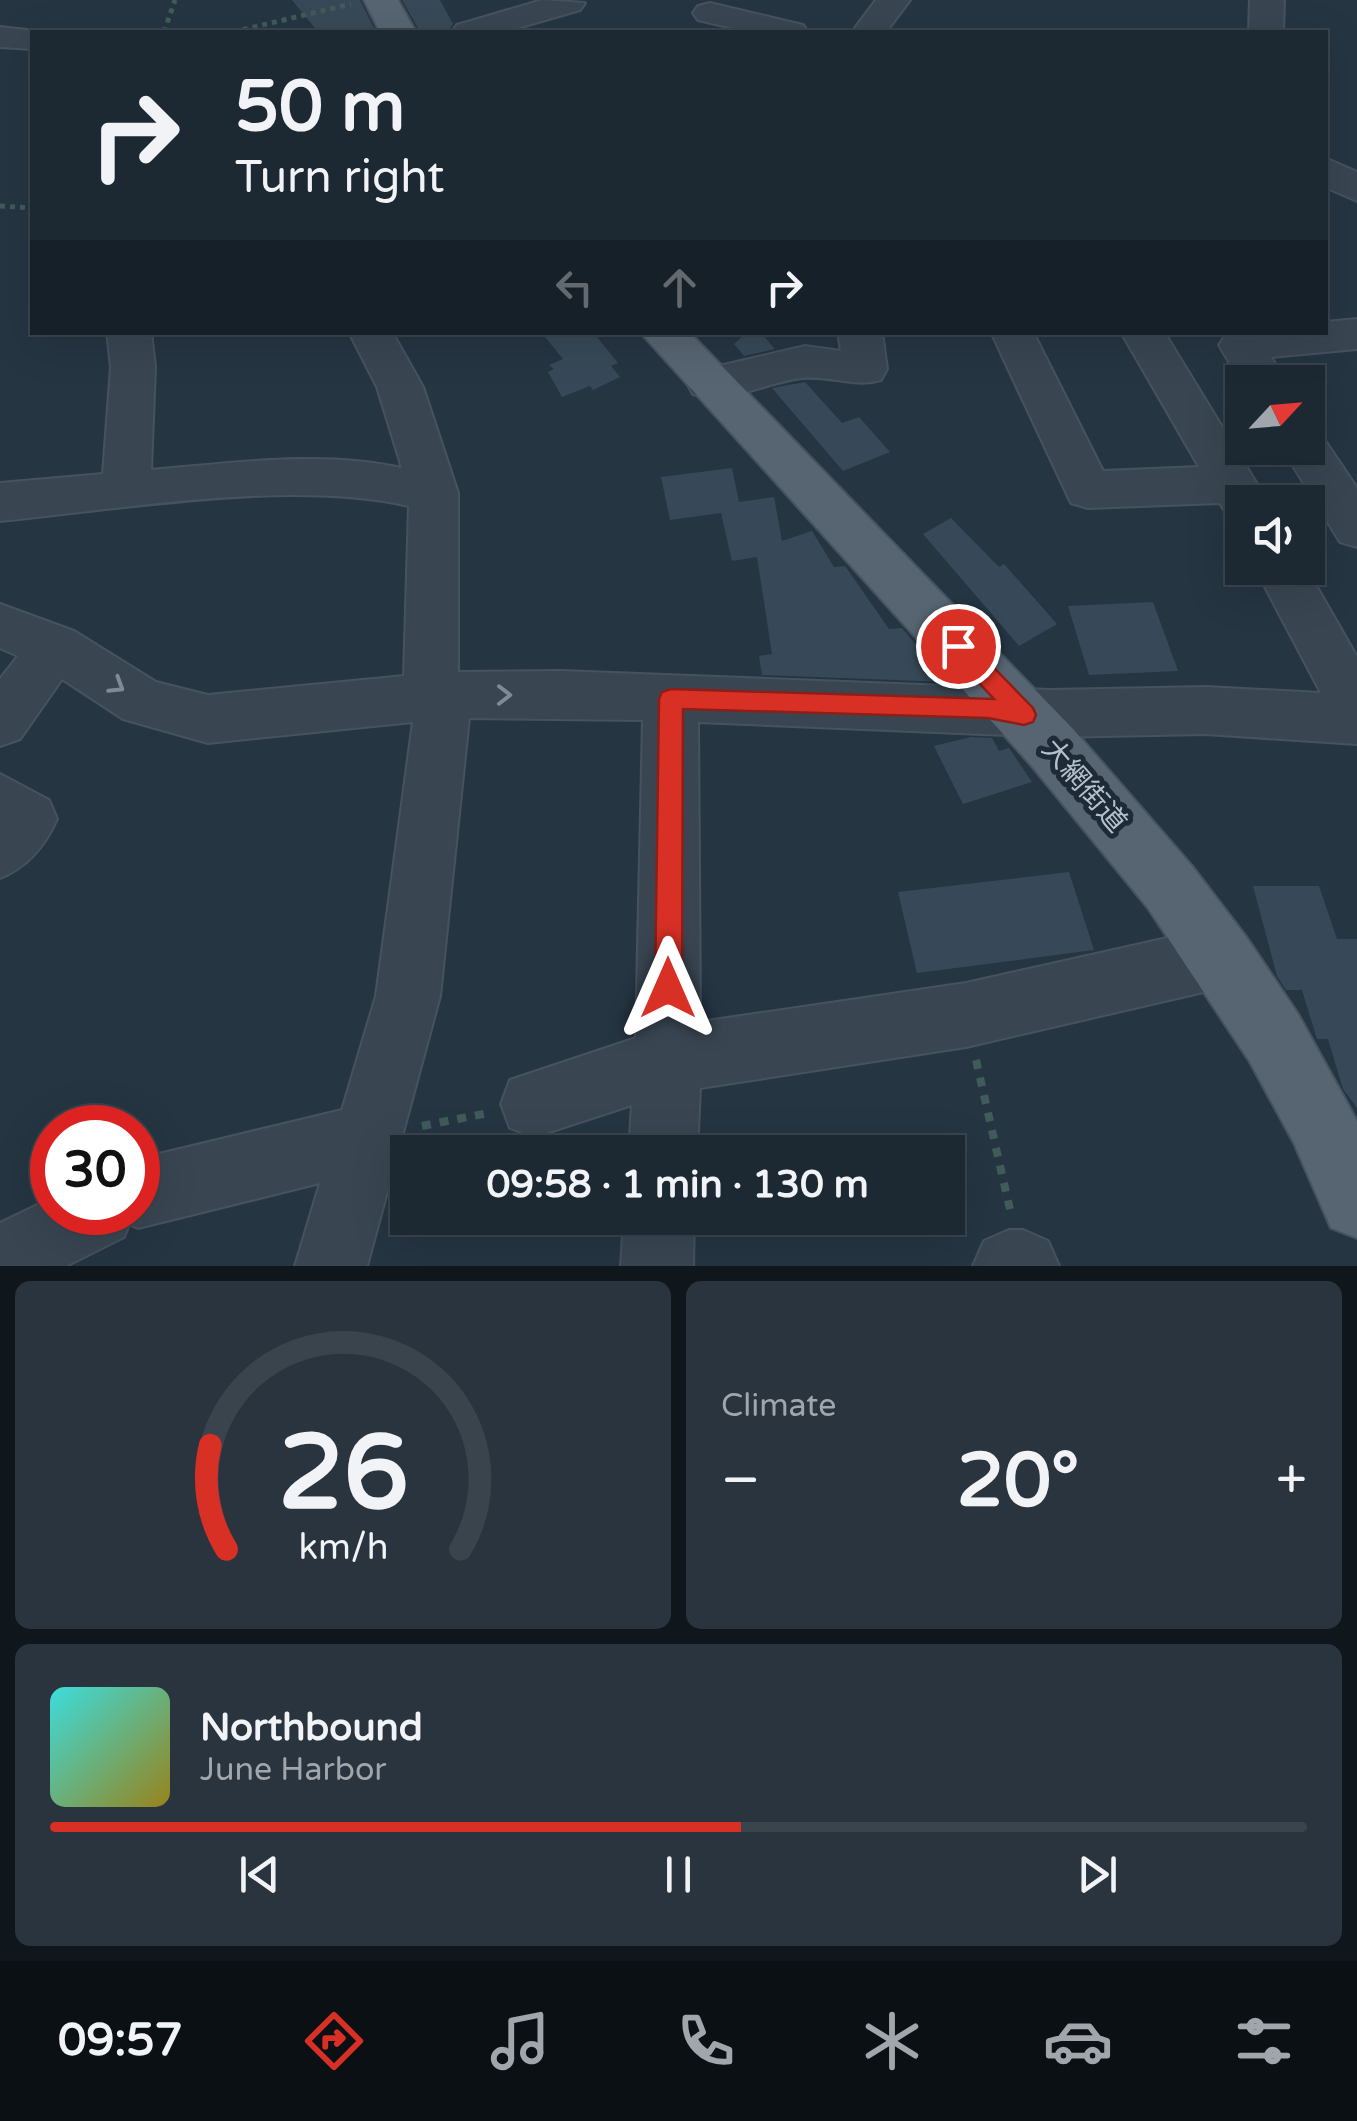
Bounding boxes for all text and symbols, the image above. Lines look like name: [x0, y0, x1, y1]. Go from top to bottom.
text: 50 m: [235, 66, 405, 150]
icon: right: [70, 70, 200, 200]
text: Turn right: [235, 151, 444, 205]
icon: left: [547, 260, 602, 315]
icon: ahead: [652, 260, 707, 315]
icon: right: [757, 260, 812, 315]
north arrow: [1225, 365, 1325, 465]
map controls: [1225, 365, 1325, 585]
button: sound: [1225, 485, 1325, 585]
pin: [916, 604, 1001, 689]
icon: arrive: [931, 619, 986, 674]
one-way arrow: [106, 674, 124, 693]
one-way arrow: [496, 684, 512, 705]
street label: 大網街道: [1035, 732, 1134, 839]
position arrow: [616, 936, 720, 1040]
speed limit sign: 30: [30, 1105, 160, 1235]
text: 09:58 · 1 min · 130 m: [486, 1162, 869, 1208]
text: Climate: [721, 1387, 836, 1425]
text: 26: [278, 1412, 408, 1537]
text: 20°: [957, 1436, 1079, 1526]
text: −: [721, 1448, 760, 1514]
text: +: [1276, 1448, 1307, 1514]
text: km/h: [298, 1526, 388, 1569]
text: Northbound: [200, 1705, 423, 1751]
text: June Harbor: [200, 1751, 387, 1789]
icon: previous: [232, 1847, 287, 1902]
icon: pause: [651, 1847, 706, 1902]
icon: next: [1070, 1847, 1125, 1902]
icon: directions: [299, 2006, 369, 2076]
icon: music: [485, 2006, 555, 2076]
icon: phone: [671, 2006, 741, 2076]
icon: climate: [857, 2006, 927, 2076]
icon: car: [1043, 2006, 1113, 2076]
icon: filters: [1229, 2006, 1299, 2076]
text: 09:57: [58, 2014, 183, 2068]

